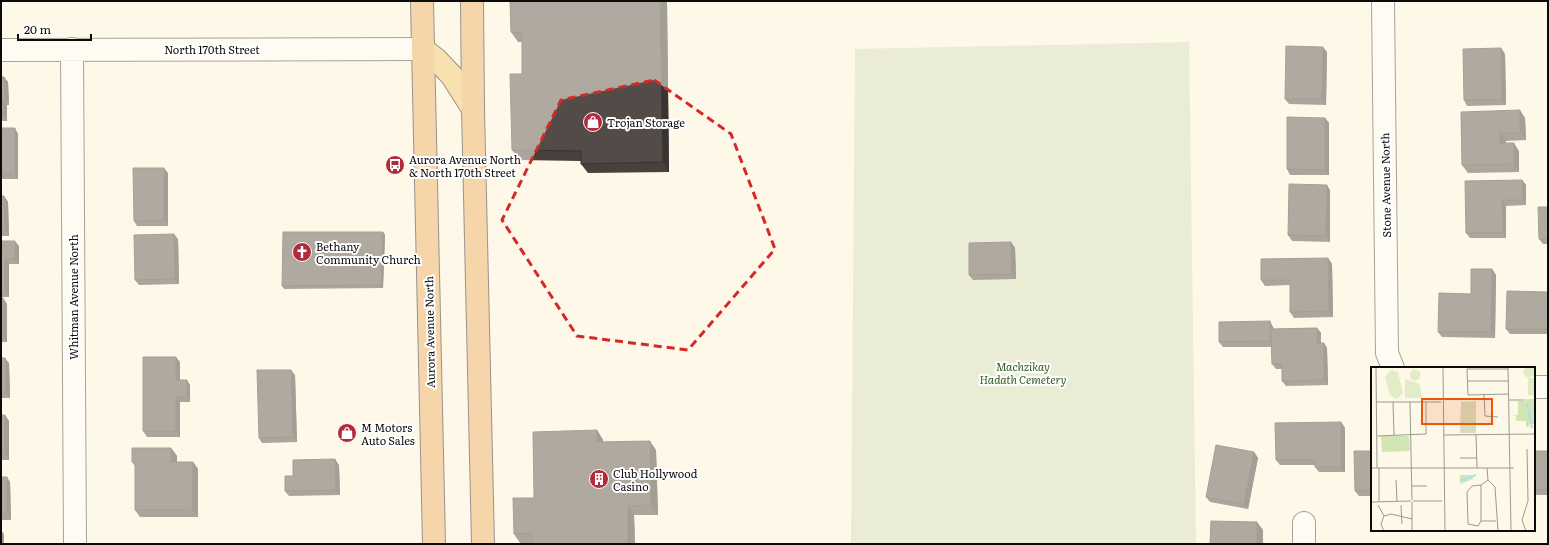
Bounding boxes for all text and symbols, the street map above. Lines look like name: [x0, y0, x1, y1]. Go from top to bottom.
scale bar: [18, 16, 91, 42]
text: 20 m: [24, 20, 51, 38]
street label: North 170th Street: [164, 41, 260, 57]
shop icon: Trojan Storage: [582, 111, 604, 133]
place label: Trojan Storage: [607, 114, 685, 130]
street label: Stone Avenue North: [1376, 132, 1394, 238]
place label: Aurora Avenue North & North 170th Street: [409, 151, 521, 180]
bus stop icon: Aurora Avenue North & North 170th Street: [384, 154, 406, 176]
street label: Whitman Avenue North: [65, 234, 81, 360]
place label: Bethany Community Church: [316, 238, 421, 267]
church icon: Bethany Community Church: [291, 241, 313, 263]
street label: Aurora Avenue North: [420, 276, 438, 388]
park label: Machzikay Hadath Cemetery: [980, 358, 1067, 387]
inset map: [1371, 367, 1535, 531]
place label: M Motors Auto Sales: [361, 419, 415, 448]
shop icon: M Motors Auto Sales: [336, 422, 358, 444]
place label: Club Hollywood Casino: [613, 465, 698, 494]
building icon: Club Hollywood Casino: [588, 468, 610, 490]

